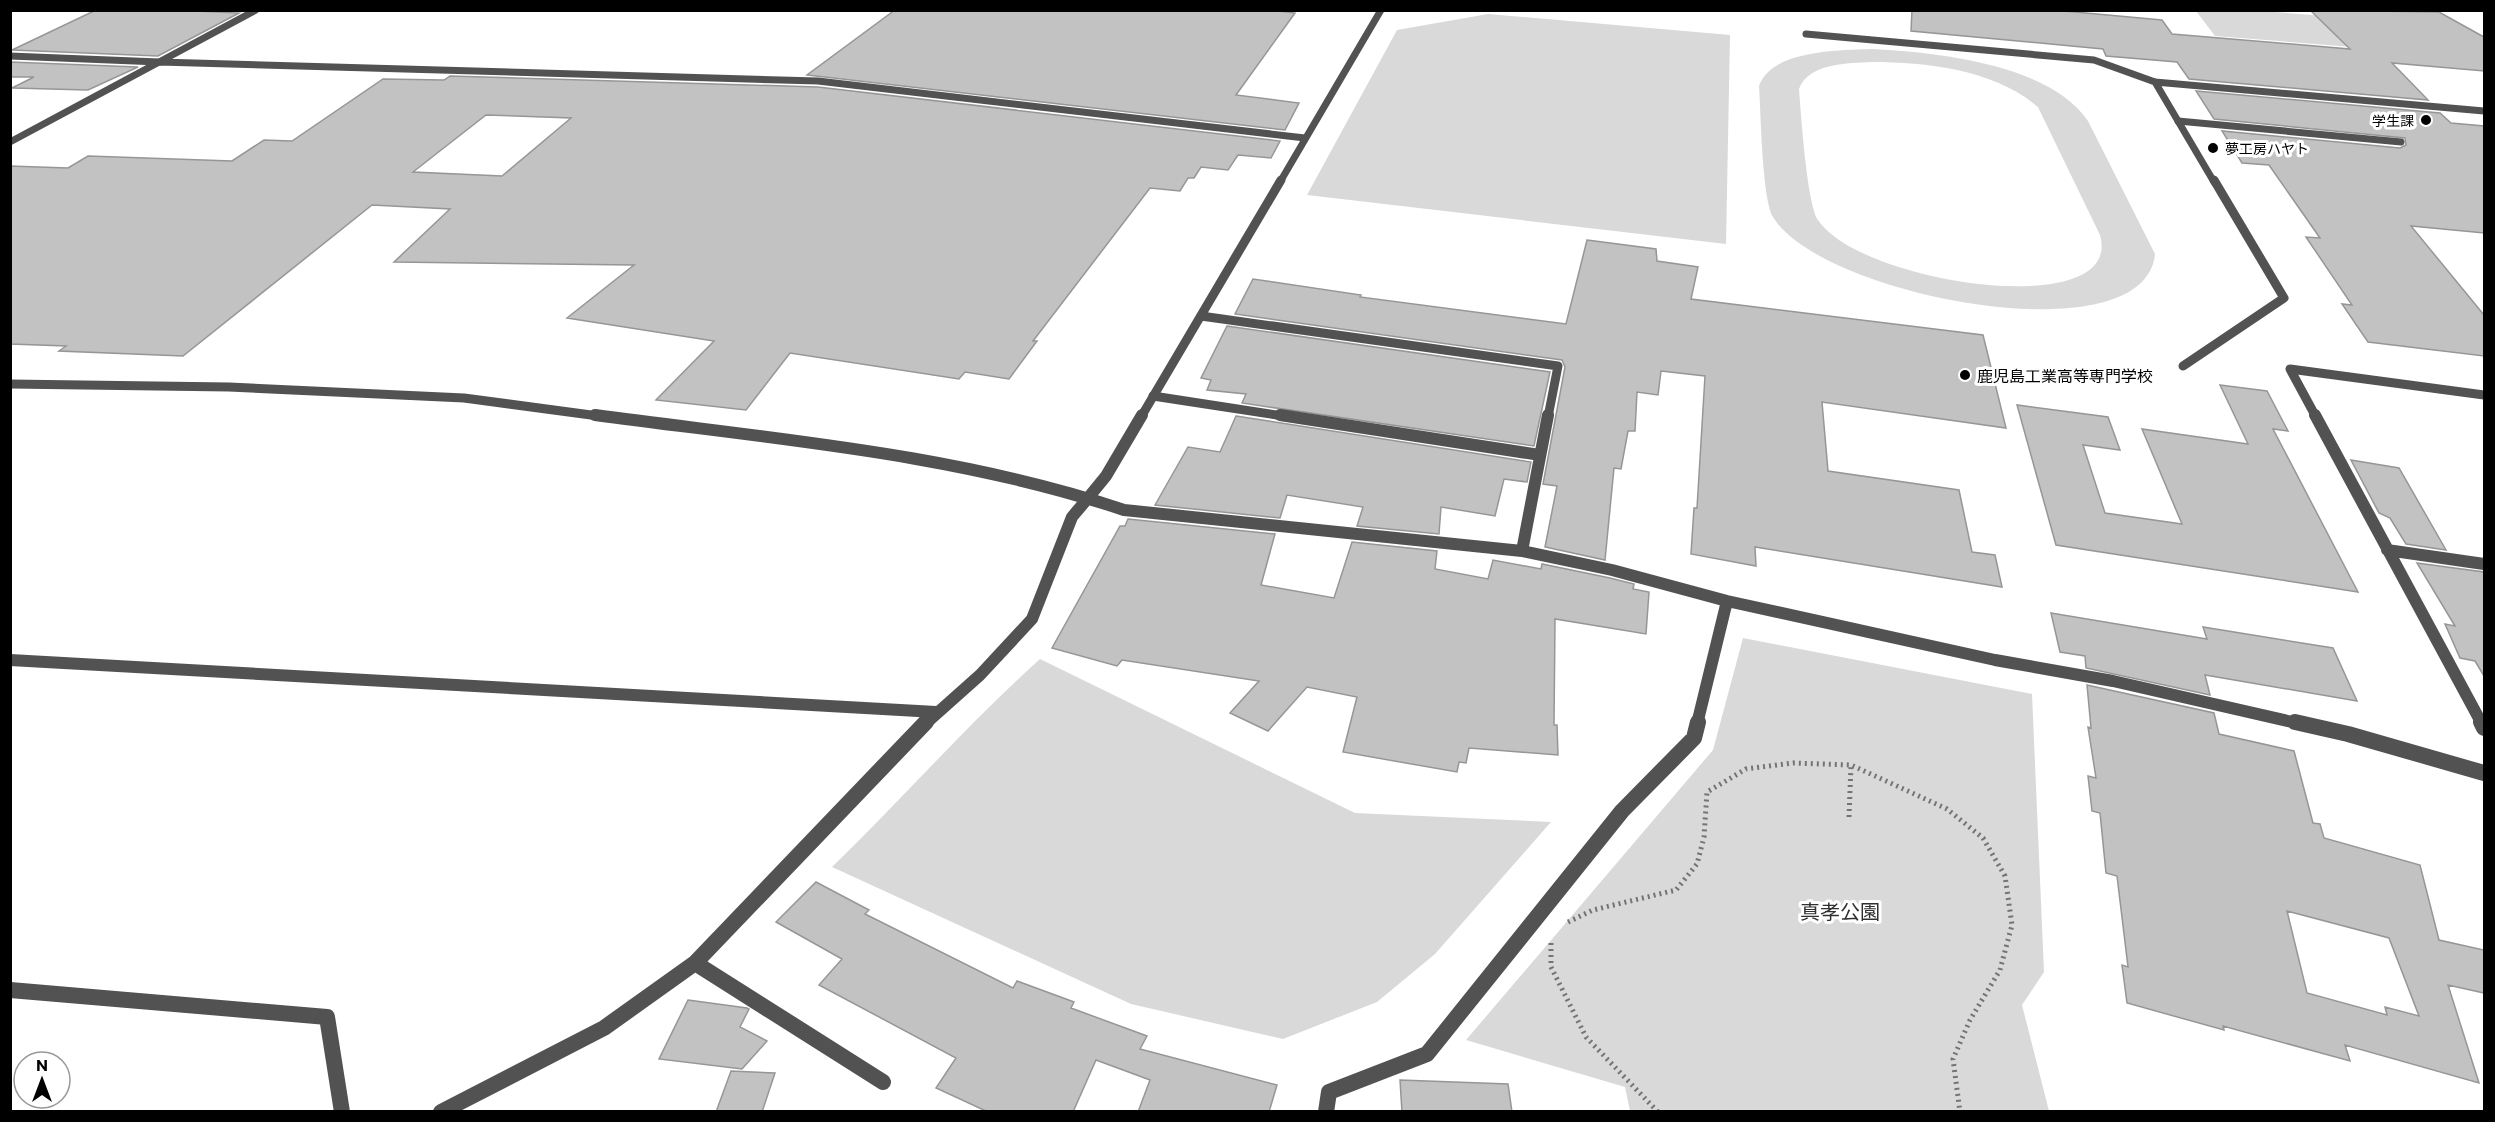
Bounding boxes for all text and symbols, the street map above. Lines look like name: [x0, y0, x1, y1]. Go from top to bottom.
place label: 学生課: [2372, 112, 2414, 129]
marker: 学生課: [2419, 113, 2433, 127]
place label: 夢工房ハヤト: [2225, 140, 2309, 157]
marker: 夢工房ハヤト: [2206, 141, 2220, 155]
place label: 鹿児島工業高等専門学校: [1977, 366, 2153, 385]
marker: 鹿児島工業高等専門学校: [1958, 368, 1972, 382]
park label: 真孝公園: [1800, 899, 1880, 923]
north arrow: [12, 1050, 72, 1110]
text: N: [36, 1055, 48, 1074]

